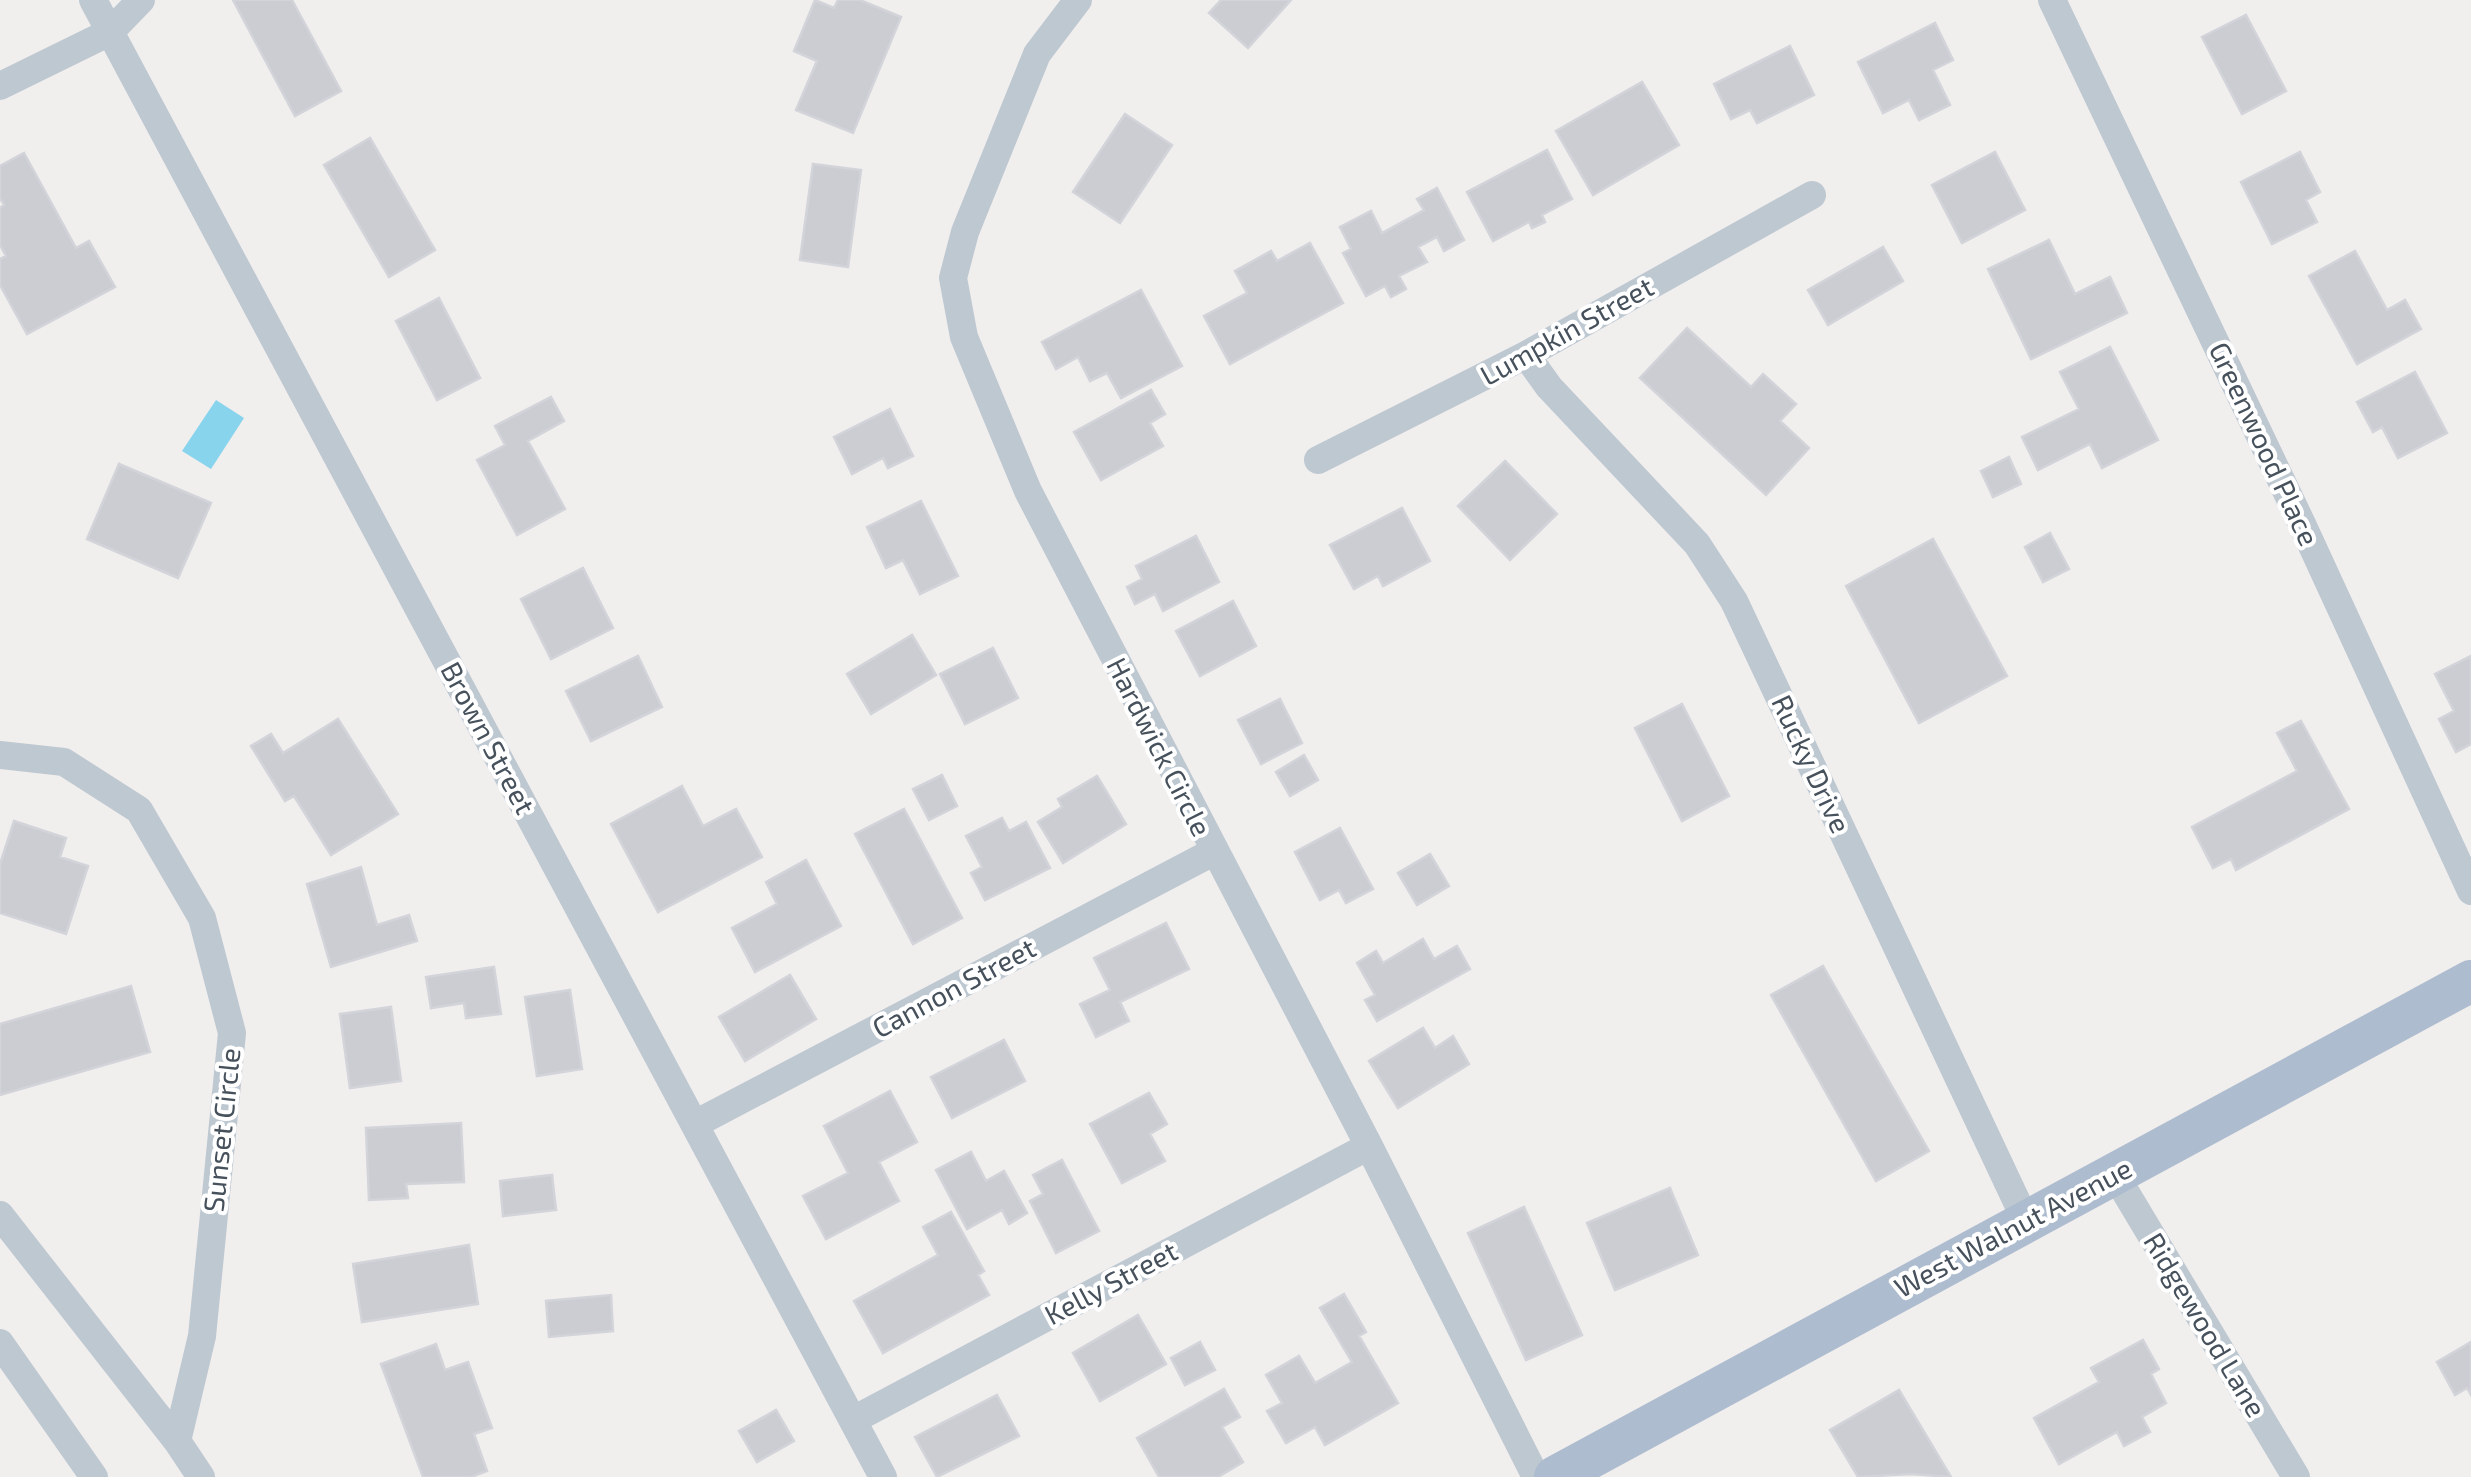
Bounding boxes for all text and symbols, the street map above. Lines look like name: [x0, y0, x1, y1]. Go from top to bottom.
street label: Lumpkin Street: [1474, 269, 1659, 392]
street label: Greenwood Place: [2203, 336, 2327, 551]
street label: Hardwick Circle: [1100, 652, 1219, 841]
street label: Brown Street: [435, 656, 543, 819]
street label: Rucky Drive: [1765, 689, 1859, 838]
street label: Cannon Street: [866, 930, 1041, 1044]
street label: Sunset Circle: [195, 1046, 247, 1214]
street label: West Walnut Avenue: [1888, 1150, 2137, 1304]
street label: Ridgewood Lane: [2137, 1226, 2274, 1423]
street label: Kelly Street: [1038, 1233, 1183, 1331]

